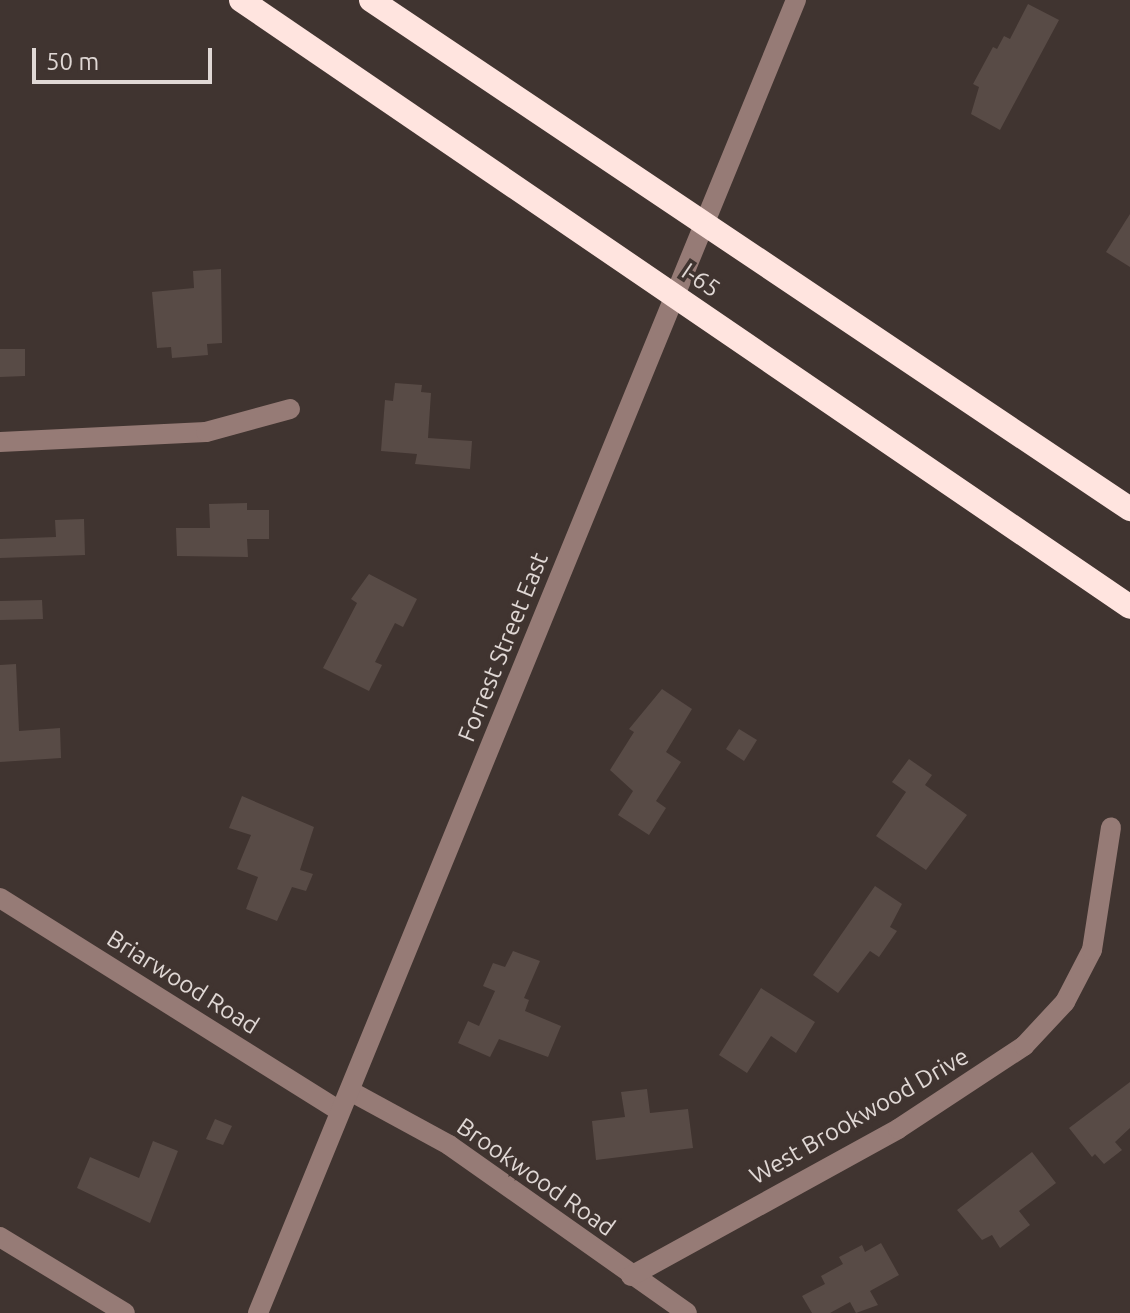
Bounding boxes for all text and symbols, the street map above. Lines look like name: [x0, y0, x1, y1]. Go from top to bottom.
scale bar: [36, 32, 216, 82]
text: 50 m: [46, 48, 99, 75]
street label: I-65: [676, 257, 726, 303]
street label: Forrest Street East: [452, 548, 554, 746]
street label: Briarwood Road: [102, 924, 264, 1040]
street label: West Brookwood Drive: [744, 1042, 974, 1190]
street label: Brookwood Road: [452, 1112, 620, 1242]

